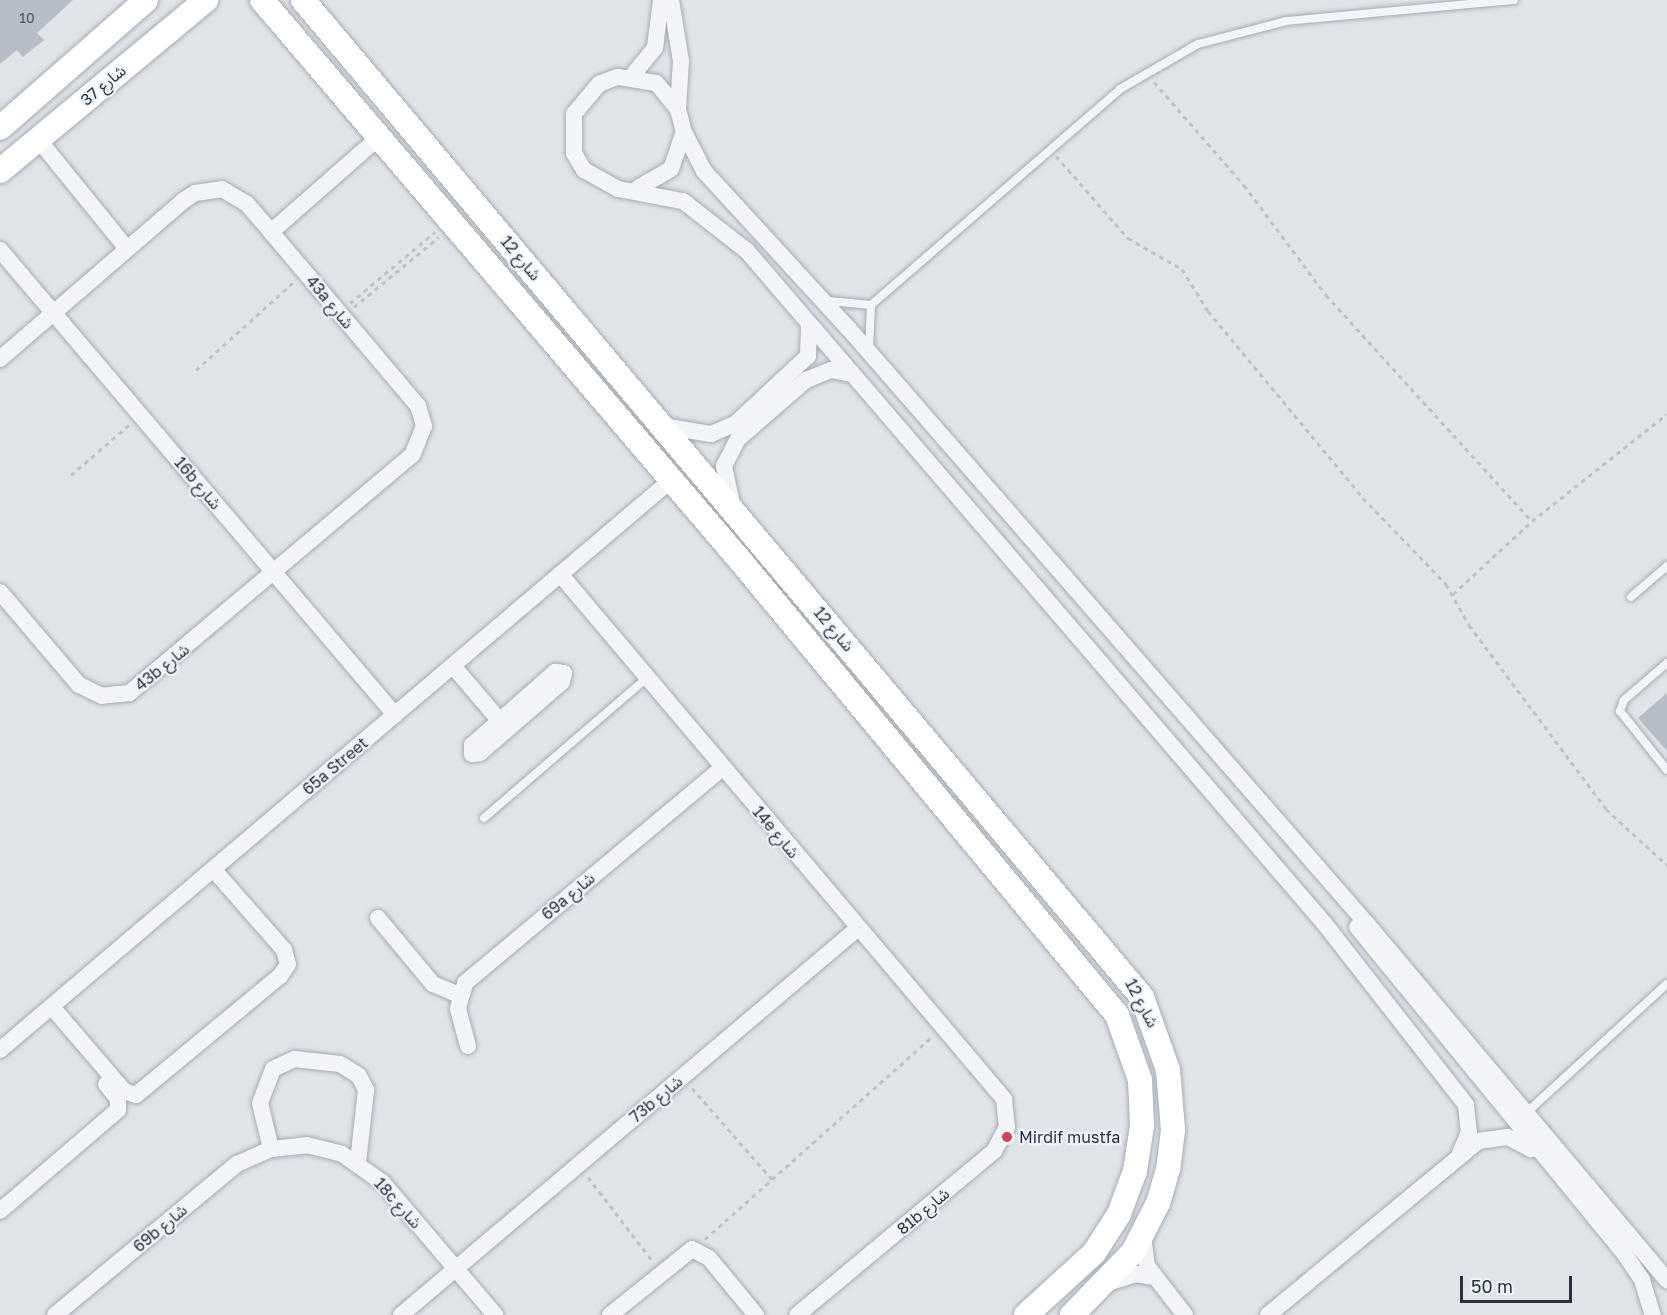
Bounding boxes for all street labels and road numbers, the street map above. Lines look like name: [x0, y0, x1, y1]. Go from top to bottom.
street label: شارع 37: [77, 61, 129, 109]
street label: شارع 12: [497, 232, 545, 284]
street label: 43a شارع: [302, 272, 358, 332]
street label: 16b شارع: [171, 453, 225, 513]
street label: شارع 12: [810, 603, 858, 655]
street label: 43b شارع: [131, 639, 193, 695]
street label: 65a Street: [298, 733, 372, 799]
street label: 14e شارع: [749, 802, 803, 862]
street label: 69a شارع: [537, 868, 599, 924]
street label: شارع 12: [1121, 975, 1163, 1031]
street label: 73b شارع: [626, 1071, 686, 1127]
street label: 18c شارع: [370, 1174, 426, 1232]
street label: 81b شارع: [893, 1184, 953, 1238]
street label: 69b شارع: [129, 1200, 191, 1256]

